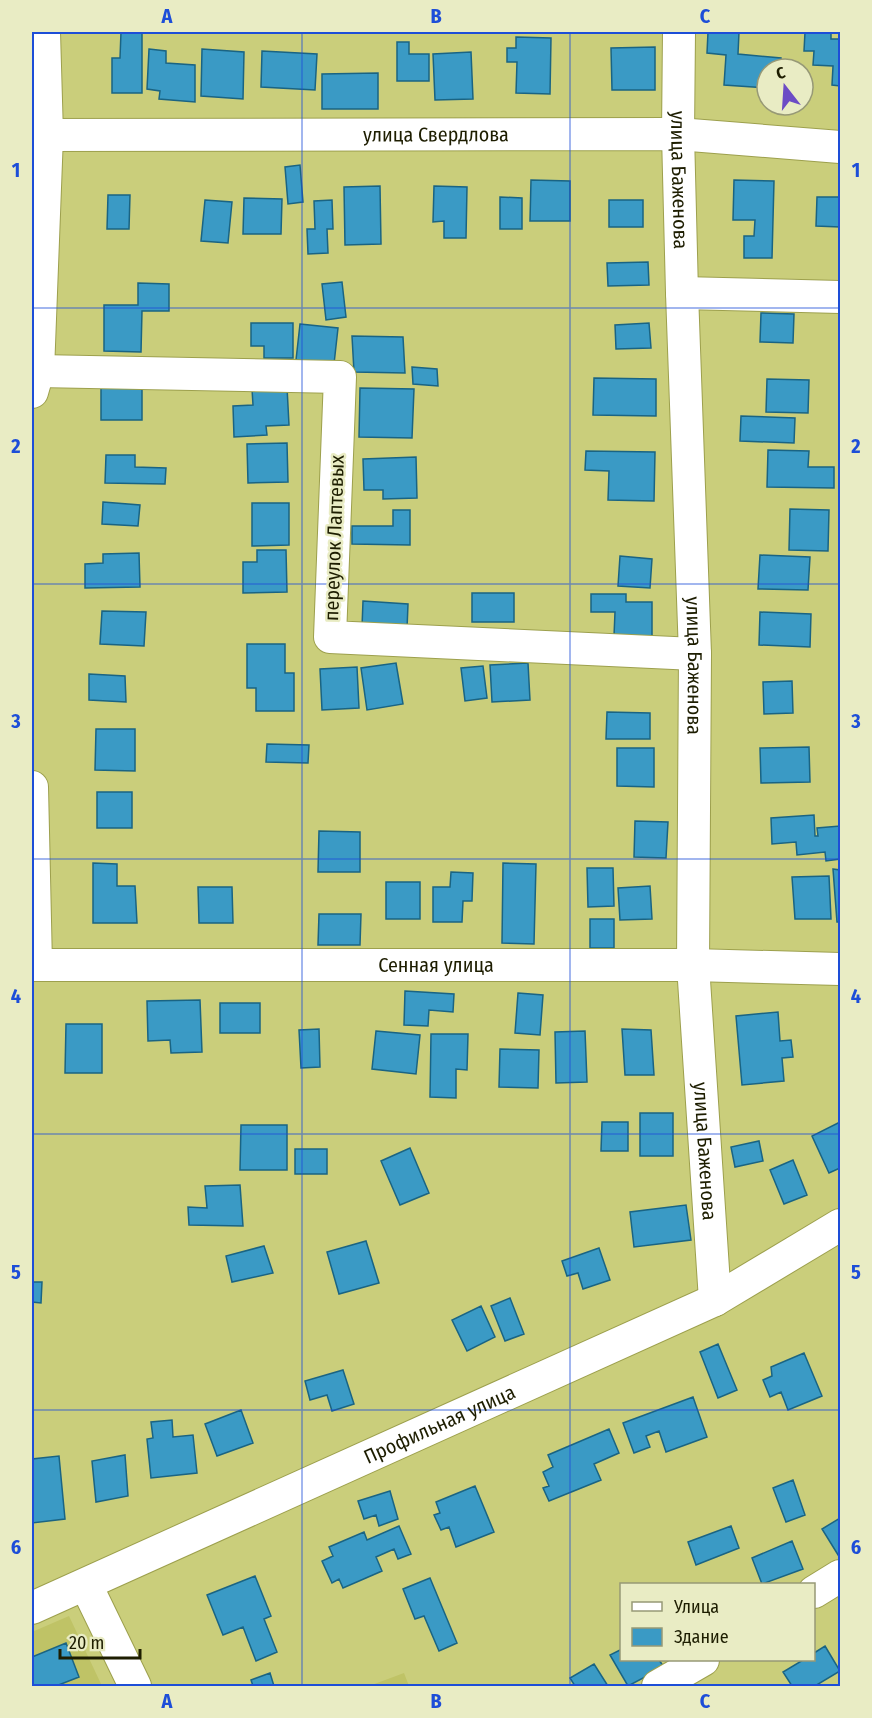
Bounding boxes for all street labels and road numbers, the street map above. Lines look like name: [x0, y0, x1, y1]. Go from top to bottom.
street label: улица Баженова: [666, 111, 693, 250]
street label: улица Свердлова: [363, 122, 509, 146]
street label: переулок Лаптевых: [319, 454, 349, 622]
street label: улица Баженова: [681, 596, 707, 735]
street label: Сенная улица: [378, 953, 494, 977]
street label: улица Баженова: [689, 1081, 722, 1221]
street label: Профильная улица: [360, 1380, 519, 1469]

